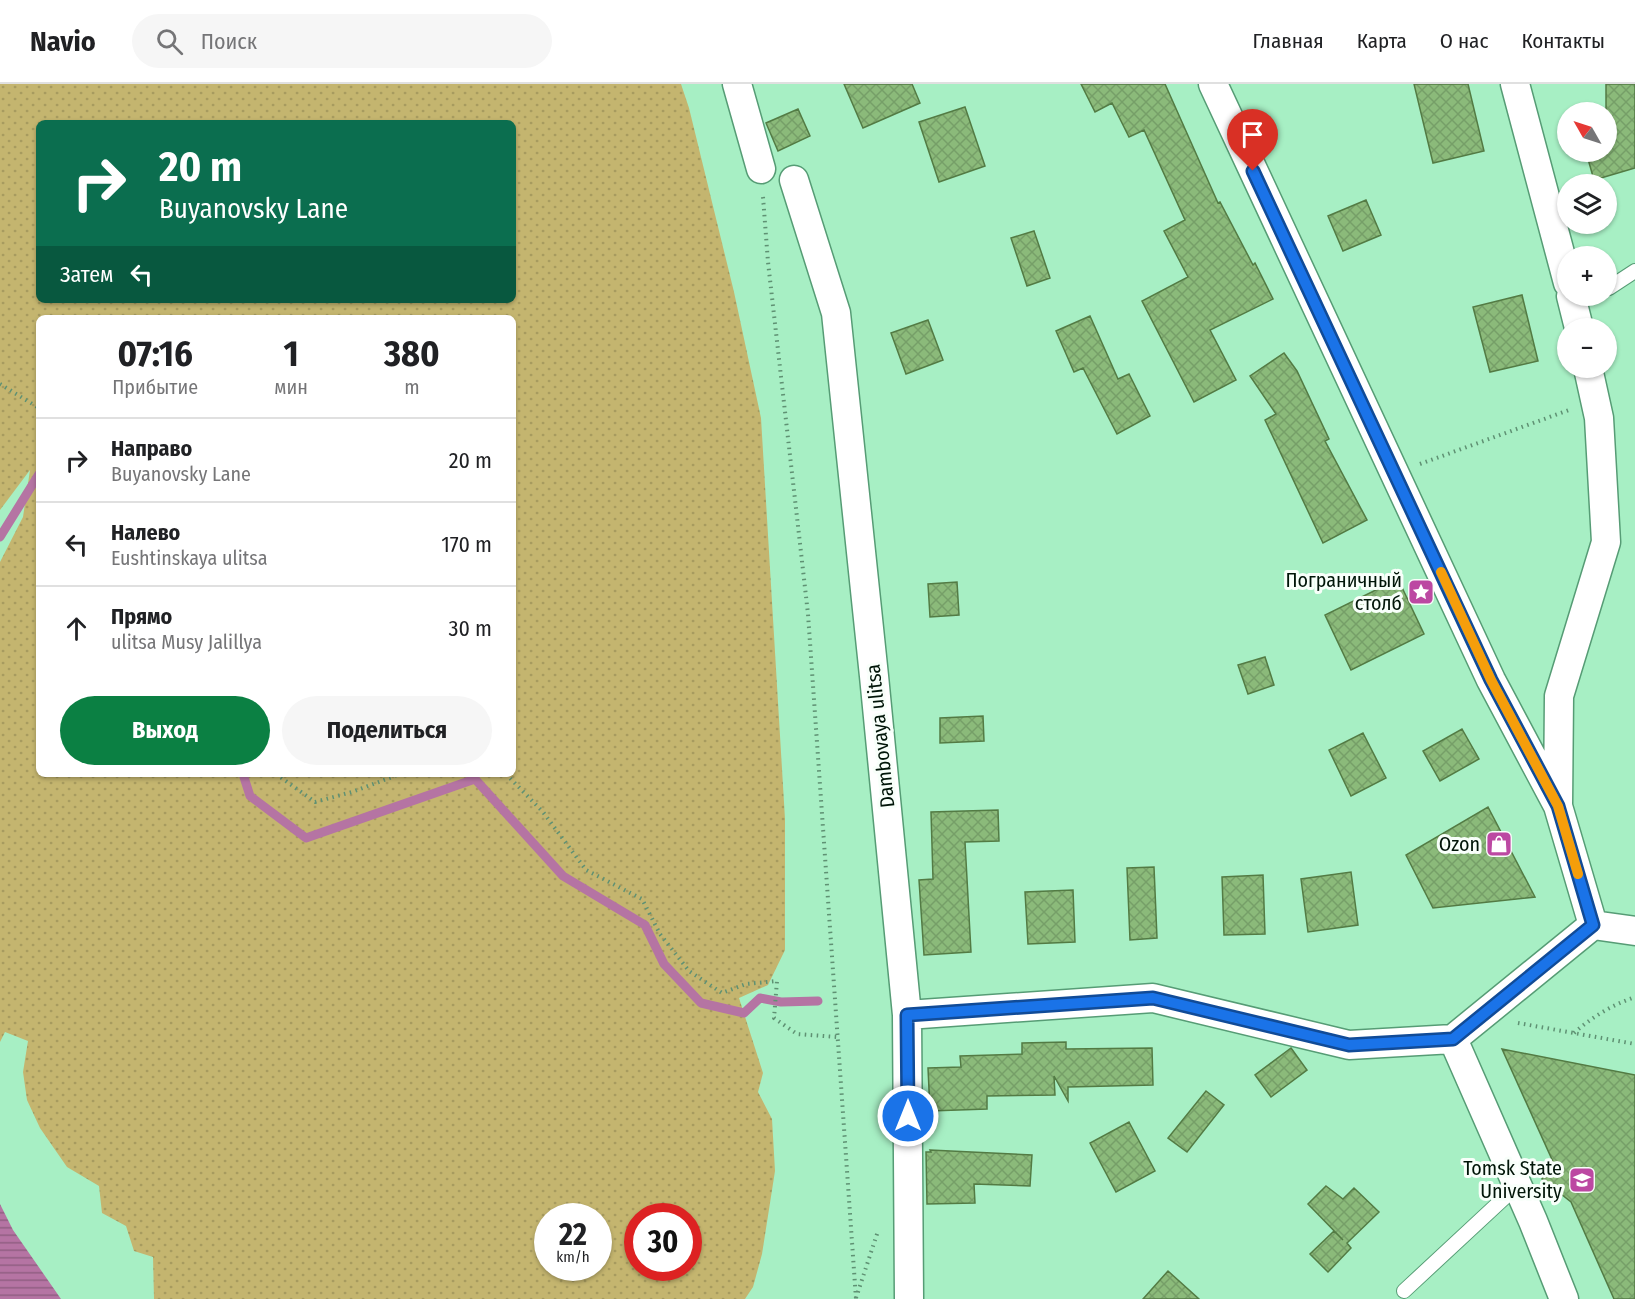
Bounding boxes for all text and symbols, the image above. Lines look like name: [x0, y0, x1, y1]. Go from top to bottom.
search box: [132, 14, 552, 68]
text: Navio: [30, 25, 96, 58]
icon: search: [153, 25, 186, 58]
text: Поиск: [201, 28, 257, 55]
text: Главная: [1253, 28, 1324, 54]
text: Карта: [1357, 28, 1407, 54]
text: О нас: [1440, 28, 1488, 54]
text: Контакты: [1521, 28, 1605, 54]
north arrow: [1557, 102, 1617, 162]
map controls: [1557, 102, 1617, 378]
pin: [1227, 109, 1278, 171]
icon: arrive: [1236, 118, 1269, 151]
text: 20 m: [159, 142, 242, 192]
icon: right: [60, 144, 138, 222]
button: layers: [1557, 174, 1617, 234]
text: Buyanovsky Lane: [159, 193, 348, 225]
button: +: [1557, 246, 1617, 306]
icon: left: [125, 258, 158, 291]
text: Затем: [60, 261, 113, 288]
button: −: [1557, 318, 1617, 378]
text: 07:16: [117, 332, 193, 376]
text: 1: [283, 332, 299, 376]
text: 380: [384, 332, 440, 376]
text: Прибытие: [112, 375, 198, 399]
text: мин: [274, 375, 308, 399]
text: m: [404, 375, 420, 399]
text: Направо: [111, 435, 192, 462]
icon: right: [60, 444, 93, 477]
text: 20 m: [449, 447, 492, 474]
text: Buyanovsky Lane: [111, 462, 251, 486]
text: Налево: [111, 519, 180, 546]
icon: left: [60, 528, 93, 561]
text: 170 m: [441, 531, 492, 558]
text: Eushtinskaya ulitsa: [111, 546, 267, 570]
place label: Пограничный столб: [1285, 568, 1402, 615]
place icon: Пограничный столб: [1406, 577, 1436, 607]
text: Прямо: [111, 603, 172, 630]
icon: ahead: [60, 612, 93, 645]
text: 30 m: [449, 615, 492, 642]
text: ulitsa Musy Jalillya: [111, 630, 262, 654]
street label: Dambovaya ulitsa: [861, 663, 899, 809]
button: Выход: [60, 696, 270, 765]
button: Поделиться: [282, 696, 492, 765]
shop icon: Ozon: [1484, 829, 1514, 859]
place label: Ozon: [1439, 832, 1480, 856]
position arrow: [876, 1084, 940, 1148]
place label: Tomsk State University: [1463, 1156, 1562, 1203]
school or university icon: Tomsk State University: [1567, 1165, 1597, 1195]
speed limit sign: 30: [624, 1203, 702, 1281]
text: 22: [559, 1217, 587, 1253]
text: km/h: [556, 1248, 590, 1266]

